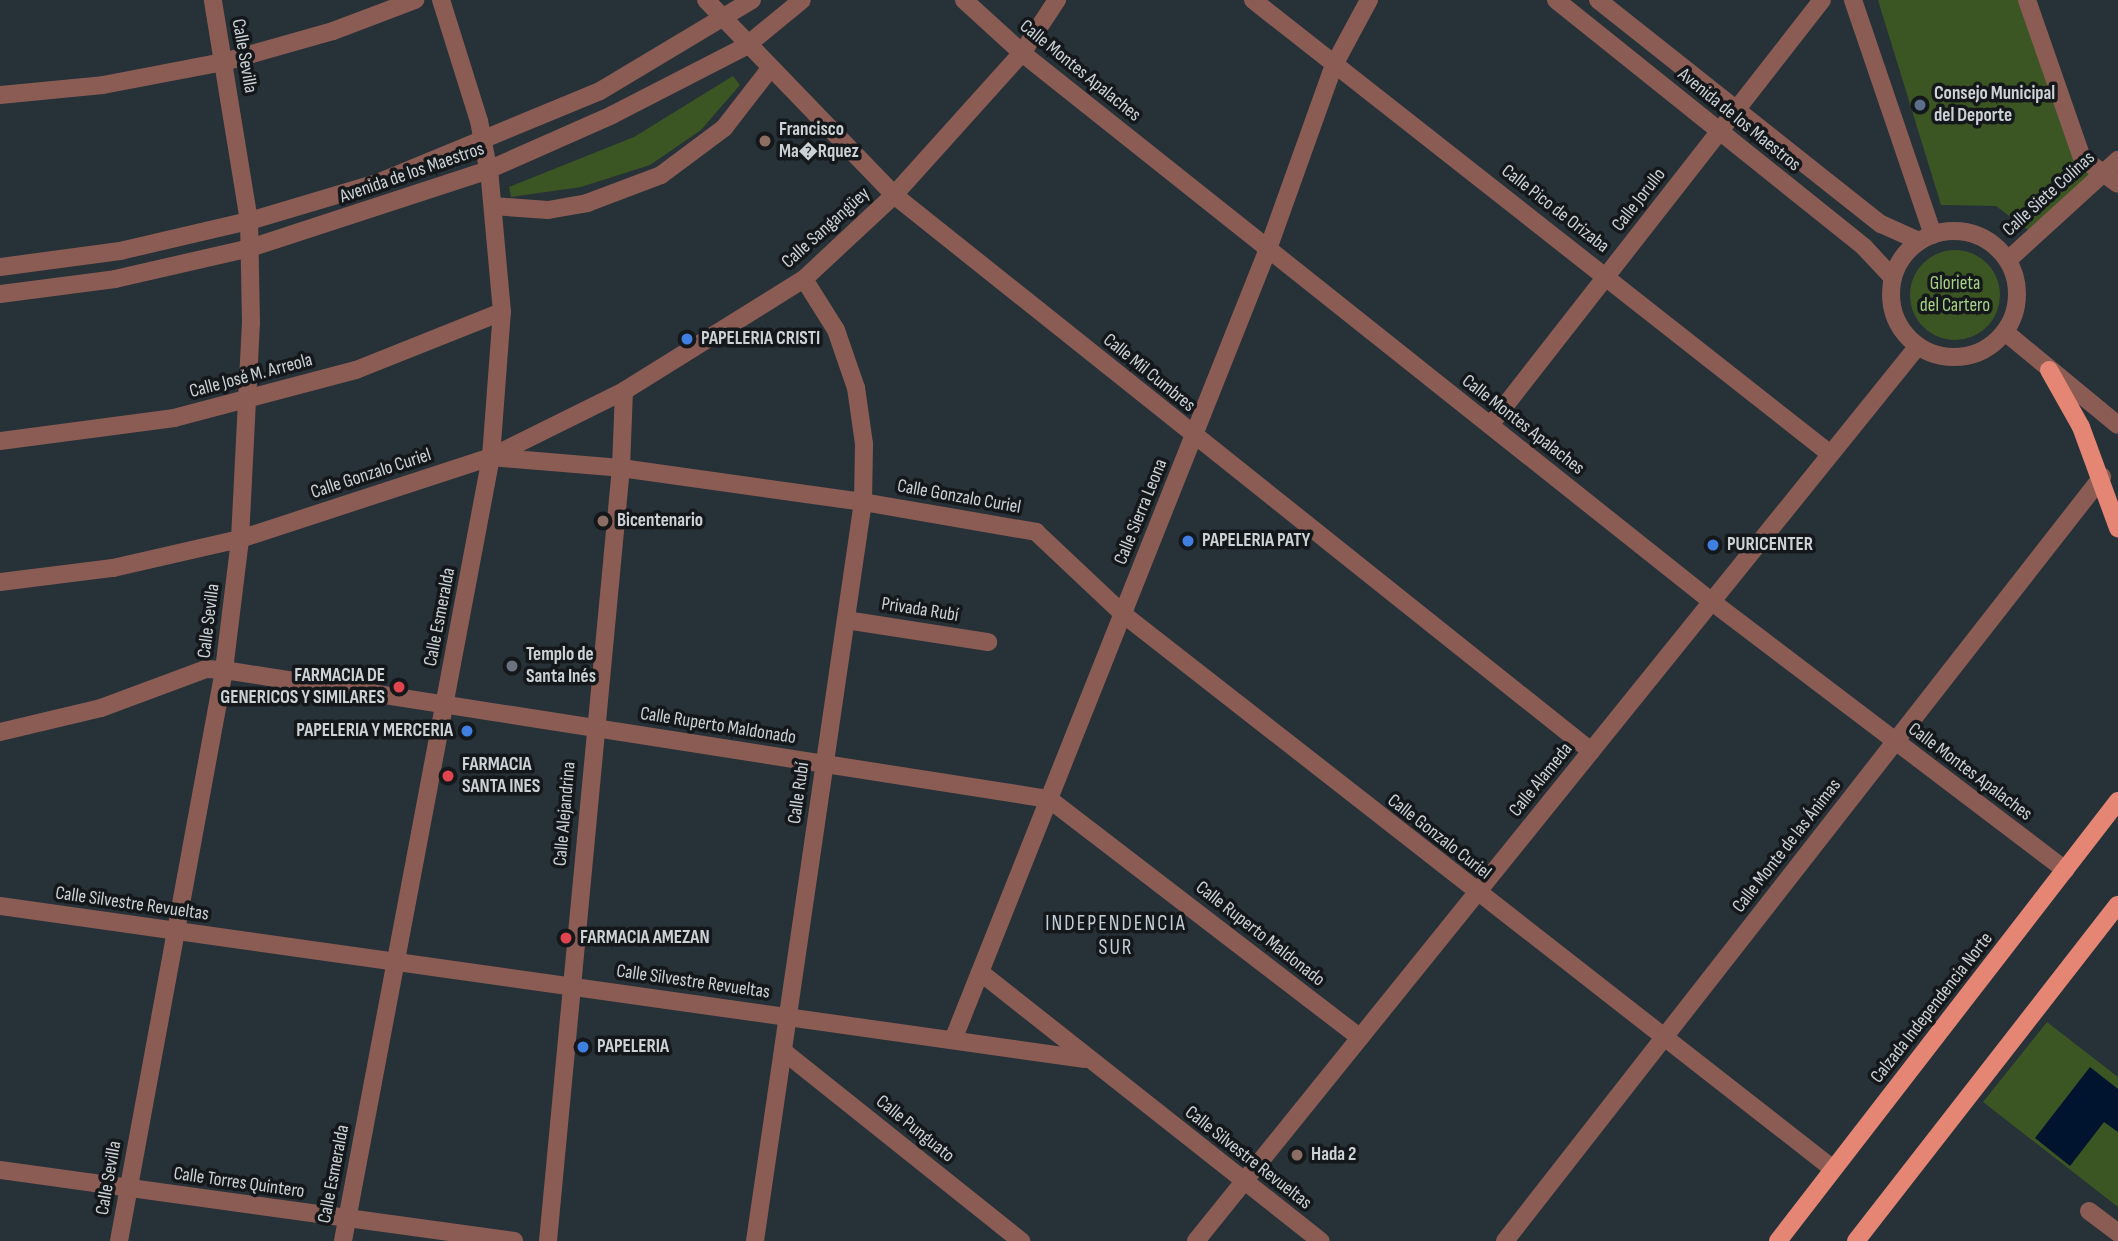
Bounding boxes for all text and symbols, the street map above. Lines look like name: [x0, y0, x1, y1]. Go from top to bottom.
street label: Calle Montes Apalaches: [1015, 15, 1145, 127]
street label: Calle Sevilla: [226, 17, 262, 95]
street label: Avenida de los Maestros: [1673, 64, 1805, 176]
place label: Consejo Municipal del Deporte: [1934, 83, 2055, 127]
marker: Consejo Municipal del Deporte: [1912, 97, 1928, 113]
place label: Francisco Ma�Rquez: [779, 119, 859, 163]
marker: Francisco Ma�Rquez: [757, 133, 773, 149]
street label: Avenida de los Maestros: [337, 138, 487, 208]
street label: Calle Siete Colinas: [1998, 147, 2100, 241]
street label: Calle Pico de Orizaba: [1497, 160, 1613, 258]
street label: Calle Jorullo: [1607, 164, 1671, 236]
street label: Calle Sangangüey: [777, 183, 875, 273]
park label: Glorieta del Cartero: [1920, 273, 1990, 317]
place label: PAPELERIA CRISTI: [701, 328, 820, 350]
street label: Calle Mil Cumbres: [1098, 329, 1200, 417]
marker: PAPELERIA CRISTI: [679, 331, 695, 347]
street label: Calle José M. Arreola: [187, 349, 315, 403]
street label: Calle Montes Apalaches: [1457, 370, 1589, 480]
street label: Calle Gonzalo Curiel: [308, 444, 434, 504]
street label: Calle Sierra Leona: [1109, 456, 1173, 568]
street label: Calle Gonzalo Curiel: [895, 475, 1023, 519]
place label: Bicentenario: [617, 510, 703, 532]
marker: Bicentenario: [595, 513, 611, 529]
place label: PAPELERIA PATY: [1202, 530, 1310, 552]
marker: PAPELERIA PATY: [1180, 533, 1196, 549]
place label: PURICENTER: [1727, 534, 1813, 556]
marker: PURICENTER: [1705, 537, 1721, 553]
street label: Calle Esmeralda: [419, 566, 461, 668]
street label: Calle Sevilla: [193, 582, 225, 660]
street label: Privada Rubí: [880, 593, 960, 627]
place label: Templo de Santa Inés: [526, 644, 596, 688]
marker: Templo de Santa Inés: [504, 658, 520, 674]
place label: FARMACIA DE GENERICOS Y SIMILARES: [220, 665, 385, 709]
marker: FARMACIA DE GENERICOS Y SIMILARES: [391, 679, 407, 695]
street label: Calle Ruperto Maldonado: [638, 702, 798, 750]
street label: Calle Montes Apalaches: [1904, 718, 2036, 826]
place label: PAPELERIA Y MERCERIA: [296, 720, 453, 742]
marker: PAPELERIA Y MERCERIA: [459, 723, 475, 739]
street label: Calle Alameda: [1504, 739, 1578, 821]
place label: FARMACIA SANTA INES: [462, 754, 540, 798]
street label: Calle Alejandrina: [549, 761, 581, 867]
street label: Calle Rubí: [783, 761, 815, 825]
marker: FARMACIA SANTA INES: [440, 768, 456, 784]
street label: Calle Monte de las Ánimas: [1728, 775, 1846, 917]
street label: Calle Gonzalo Curiel: [1383, 789, 1495, 885]
street label: Calle Ruperto Maldonado: [1191, 877, 1329, 991]
street label: Calle Silvestre Revueltas: [54, 882, 210, 926]
district label: INDEPENDENCIA SUR: [1047, 911, 1185, 961]
place label: FARMACIA AMEZAN: [580, 927, 710, 949]
street label: Calzada Independencia Norte: [1866, 928, 1998, 1088]
marker: FARMACIA AMEZAN: [558, 930, 574, 946]
street label: Calle Silvestre Revueltas: [615, 960, 771, 1004]
place label: PAPELERIA: [597, 1036, 669, 1058]
marker: PAPELERIA: [575, 1039, 591, 1055]
street label: Calle Punguato: [871, 1090, 959, 1168]
street label: Calle Silvestre Revueltas: [1180, 1101, 1316, 1215]
street label: Calle Esmeralda: [313, 1123, 355, 1225]
street label: Calle Sevilla: [91, 1139, 127, 1217]
place label: Hada 2: [1311, 1144, 1356, 1166]
marker: Hada 2: [1289, 1147, 1305, 1163]
street label: Calle Torres Quintero: [172, 1163, 306, 1203]

